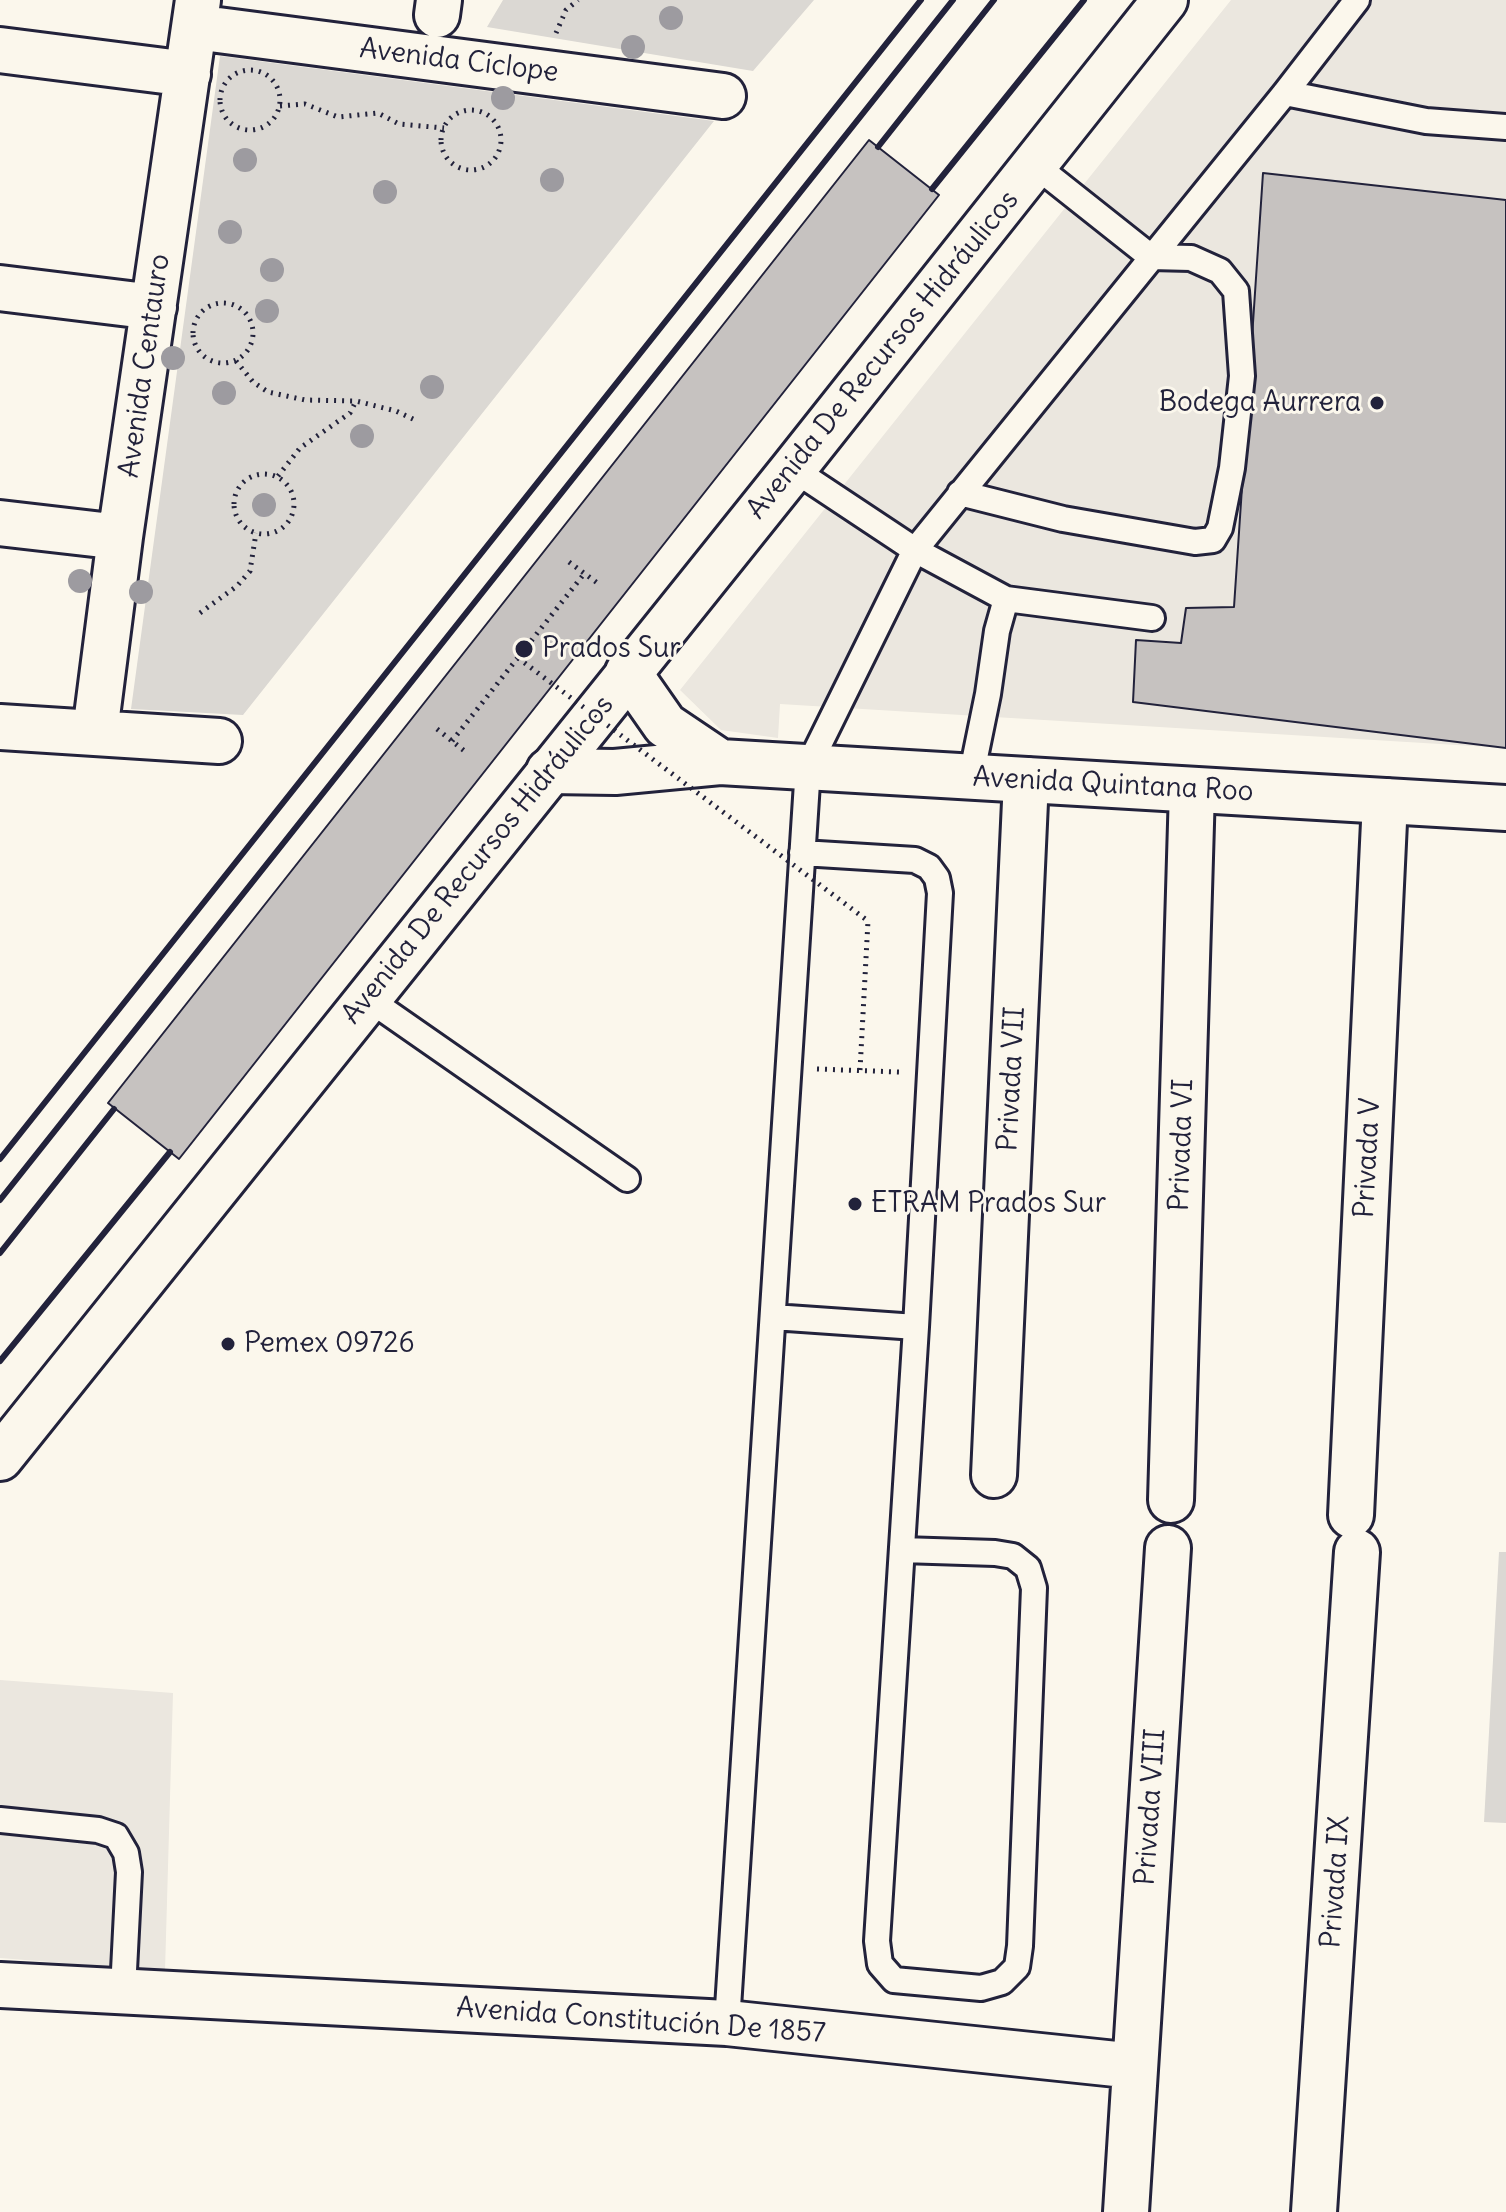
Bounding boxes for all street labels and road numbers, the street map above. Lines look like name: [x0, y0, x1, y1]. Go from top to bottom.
street label: Avenida Cíclope: [358, 32, 560, 90]
street label: Avenida De Recursos Hidráulicos: [740, 184, 1026, 526]
street label: Avenida Centauro: [113, 252, 177, 480]
street label: Avenida De Recursos Hidráulicos: [335, 689, 621, 1031]
street label: Avenida Quintana Roo: [972, 761, 1254, 809]
street label: Privada VII: [991, 1006, 1033, 1152]
street label: Privada VI: [1163, 1078, 1201, 1212]
street label: Privada V: [1348, 1097, 1388, 1219]
street label: Privada VIII: [1129, 1727, 1173, 1887]
street label: Privada IX: [1315, 1815, 1357, 1949]
street label: Avenida Constitución De 1857: [455, 1991, 827, 2051]

